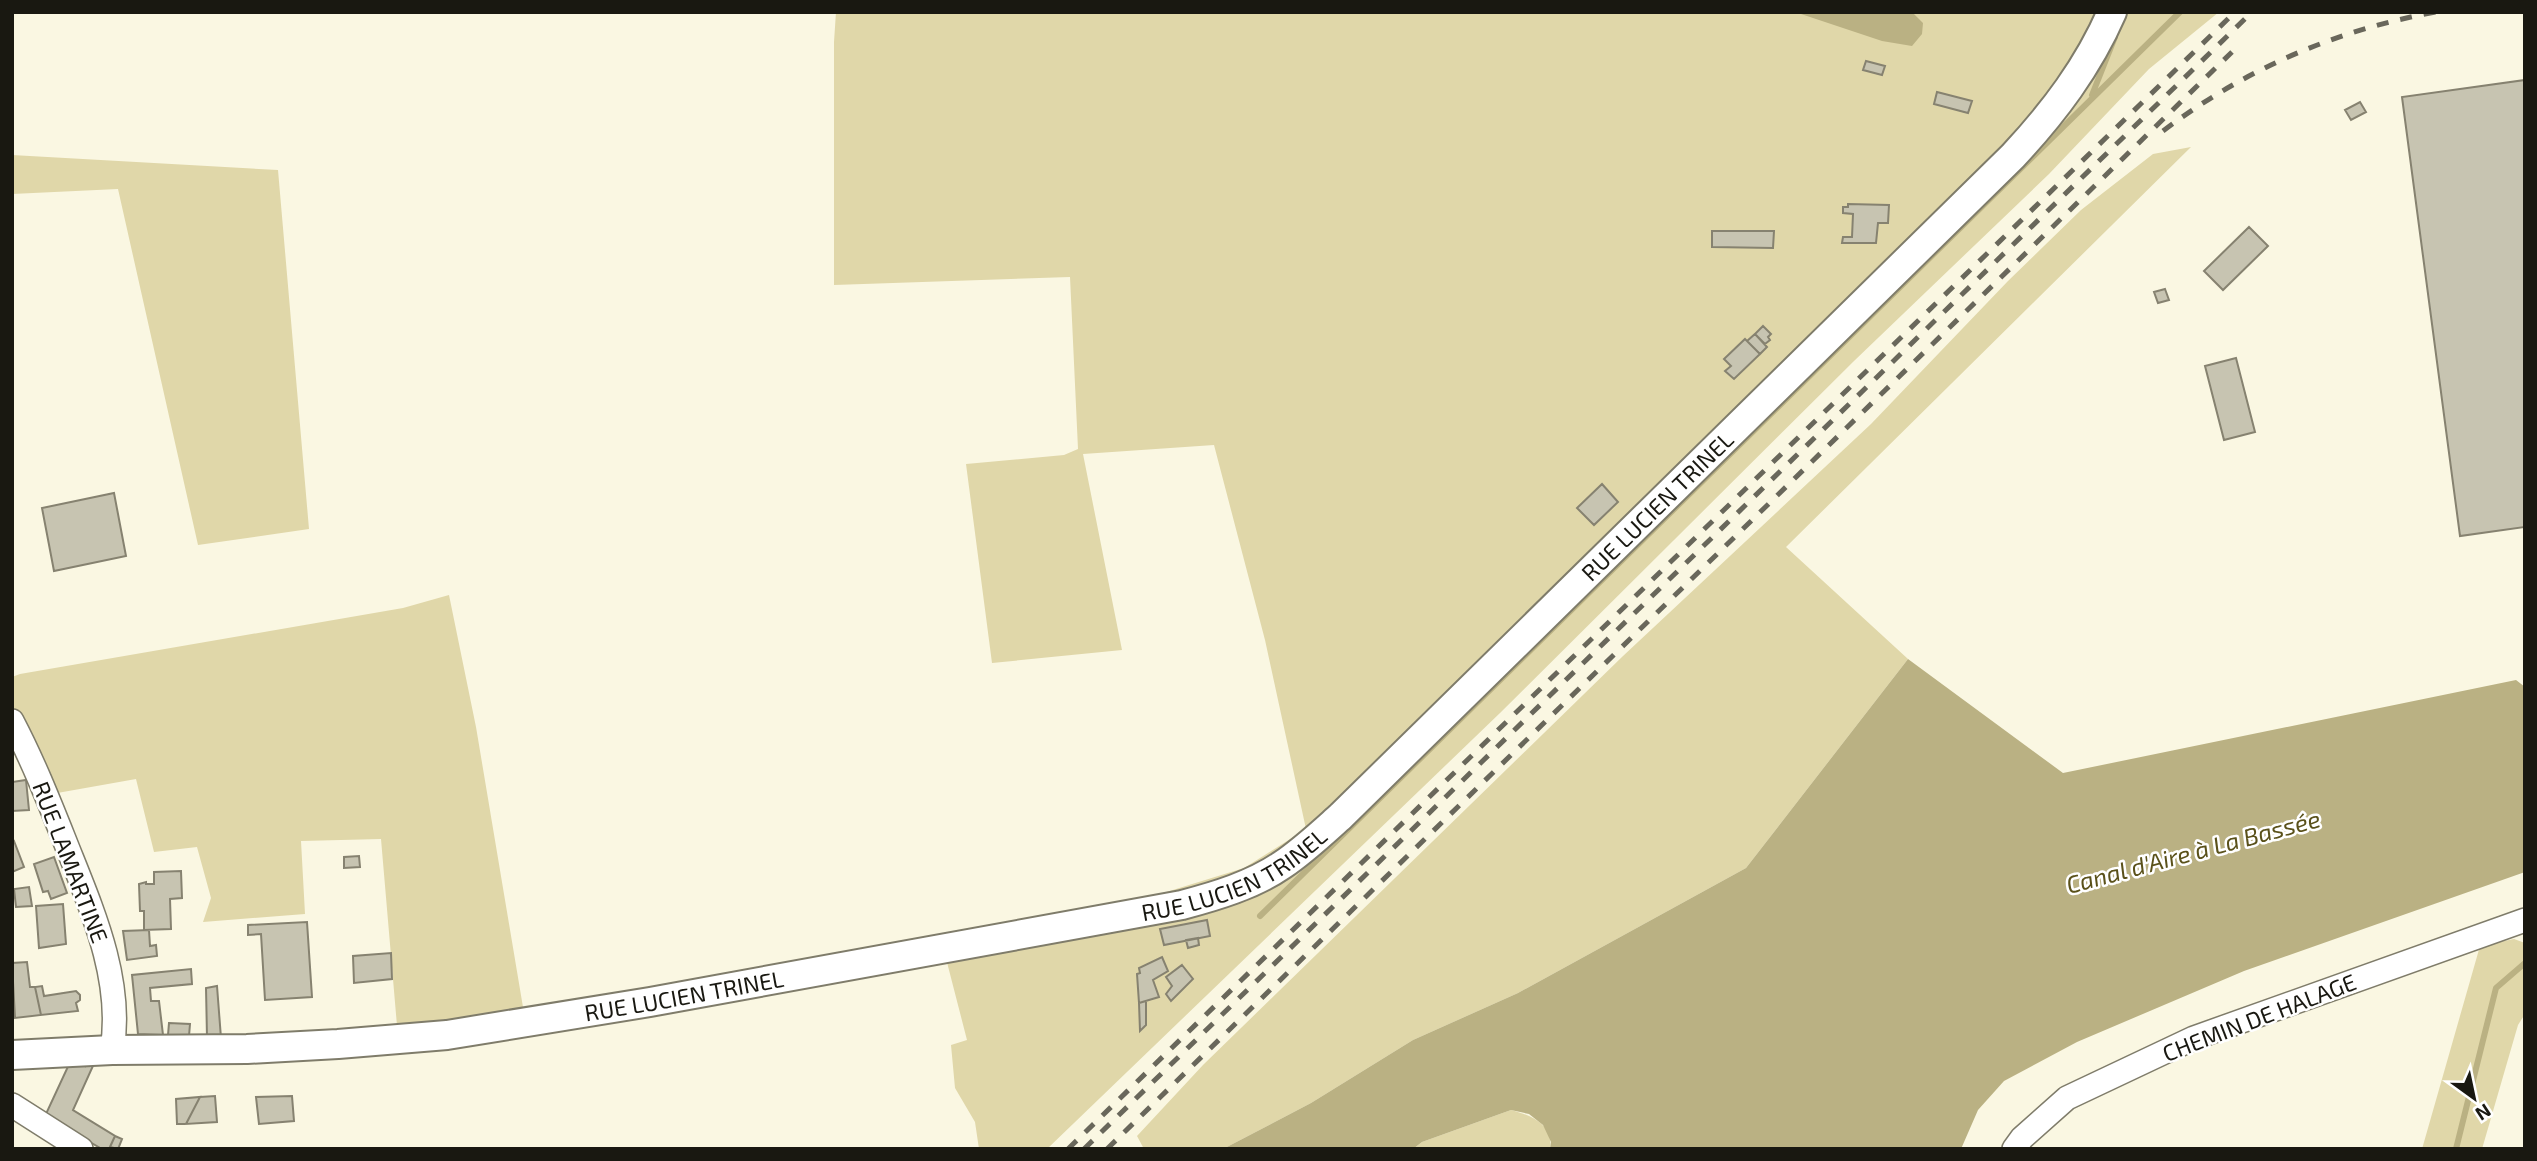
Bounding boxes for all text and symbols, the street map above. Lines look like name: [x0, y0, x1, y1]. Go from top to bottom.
street label: RUE LUCIEN TRINEL: [1575, 425, 1739, 586]
street label: RUE LAMARTINE: [27, 777, 115, 947]
water label: Canal d'Aire à La Bassée: [2063, 803, 2323, 899]
street label: RUE LUCIEN TRINEL: [1139, 822, 1332, 926]
street label: RUE LUCIEN TRINEL: [582, 964, 786, 1026]
street label: CHEMIN DE HALAGE: [2158, 967, 2360, 1067]
north arrow: [2439, 1063, 2509, 1133]
text: N: [2472, 1099, 2496, 1126]

